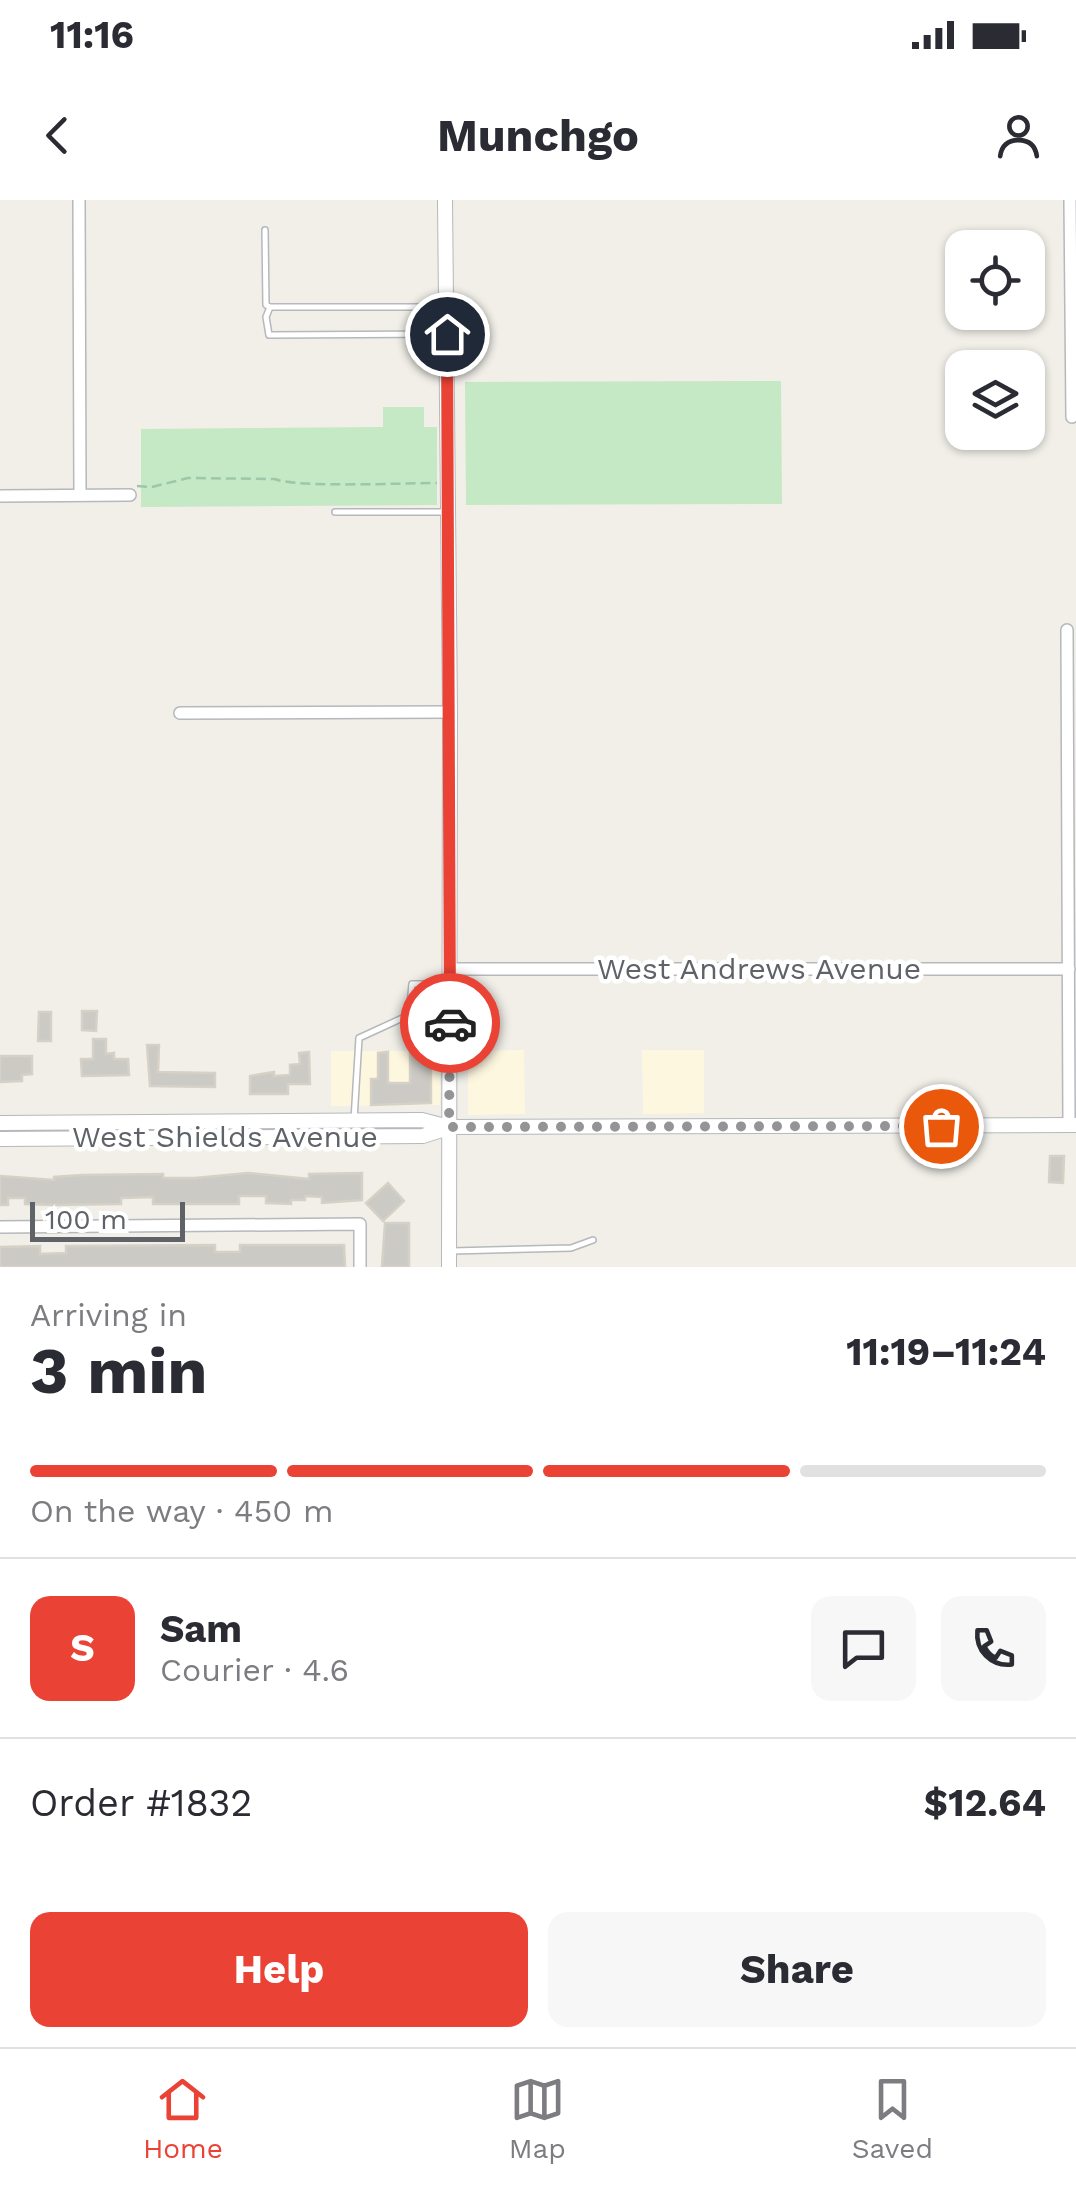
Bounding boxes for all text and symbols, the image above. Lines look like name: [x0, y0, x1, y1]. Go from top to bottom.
text: 11:16: [50, 13, 134, 57]
icon: back: [30, 108, 85, 163]
icon: person: [991, 108, 1046, 163]
text: Munchgo: [437, 109, 639, 162]
map controls: [945, 230, 1045, 450]
button: locate: [945, 230, 1045, 330]
pin: [405, 292, 490, 377]
icon: home: [420, 307, 475, 362]
button: layers: [945, 350, 1045, 450]
street label: West Andrews Avenue: [597, 951, 921, 986]
courier: [400, 973, 500, 1073]
icon: car: [423, 996, 478, 1051]
pin: [899, 1084, 984, 1169]
icon: bag: [914, 1099, 969, 1154]
street label: West Shields Avenue: [72, 1119, 378, 1154]
scale bar: [30, 1197, 185, 1242]
text: 100 m: [45, 1203, 127, 1236]
text: Arriving in: [30, 1296, 187, 1334]
text: 11:19–11:24: [846, 1330, 1046, 1374]
text: 3 min: [30, 1333, 208, 1409]
text: On the way · 450 m: [30, 1492, 334, 1530]
button: chat: [811, 1596, 916, 1701]
button: phone: [941, 1596, 1046, 1701]
text: Sam: [160, 1607, 242, 1651]
text: S: [70, 1626, 95, 1670]
text: Courier · 4.6: [160, 1651, 349, 1689]
text: Order #1832: [30, 1781, 253, 1825]
text: $12.64: [924, 1781, 1046, 1825]
button: Help: [30, 1912, 528, 2027]
button: Share: [548, 1912, 1046, 2027]
tab: Home: [143, 2072, 223, 2165]
tab: Map: [509, 2072, 566, 2165]
tab: Saved: [852, 2072, 933, 2165]

